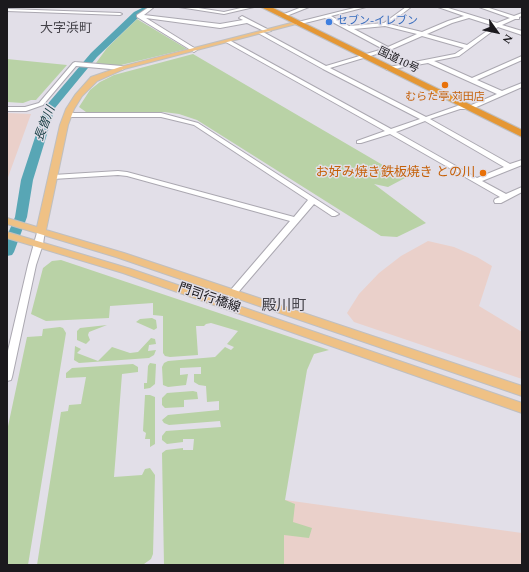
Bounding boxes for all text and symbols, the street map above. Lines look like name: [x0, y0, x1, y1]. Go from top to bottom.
north arrow: [477, 12, 517, 52]
place label: セブン-イレブン: [337, 15, 418, 29]
marker: セブン-イレブン: [324, 17, 334, 27]
district label: 大字浜町: [40, 21, 92, 37]
text: N: [498, 30, 517, 47]
street label: 国道10号: [375, 45, 421, 77]
marker: むらた亭 苅田店: [440, 80, 450, 90]
place label: むらた亭 苅田店: [405, 91, 485, 105]
water label: 長曽川: [33, 105, 59, 143]
place label: お好み焼き鉄板焼き との川: [316, 165, 475, 181]
marker: お好み焼き鉄板焼き との川: [478, 168, 488, 178]
street label: 門司行橋線: [176, 281, 242, 317]
district label: 殿川町: [262, 298, 306, 316]

